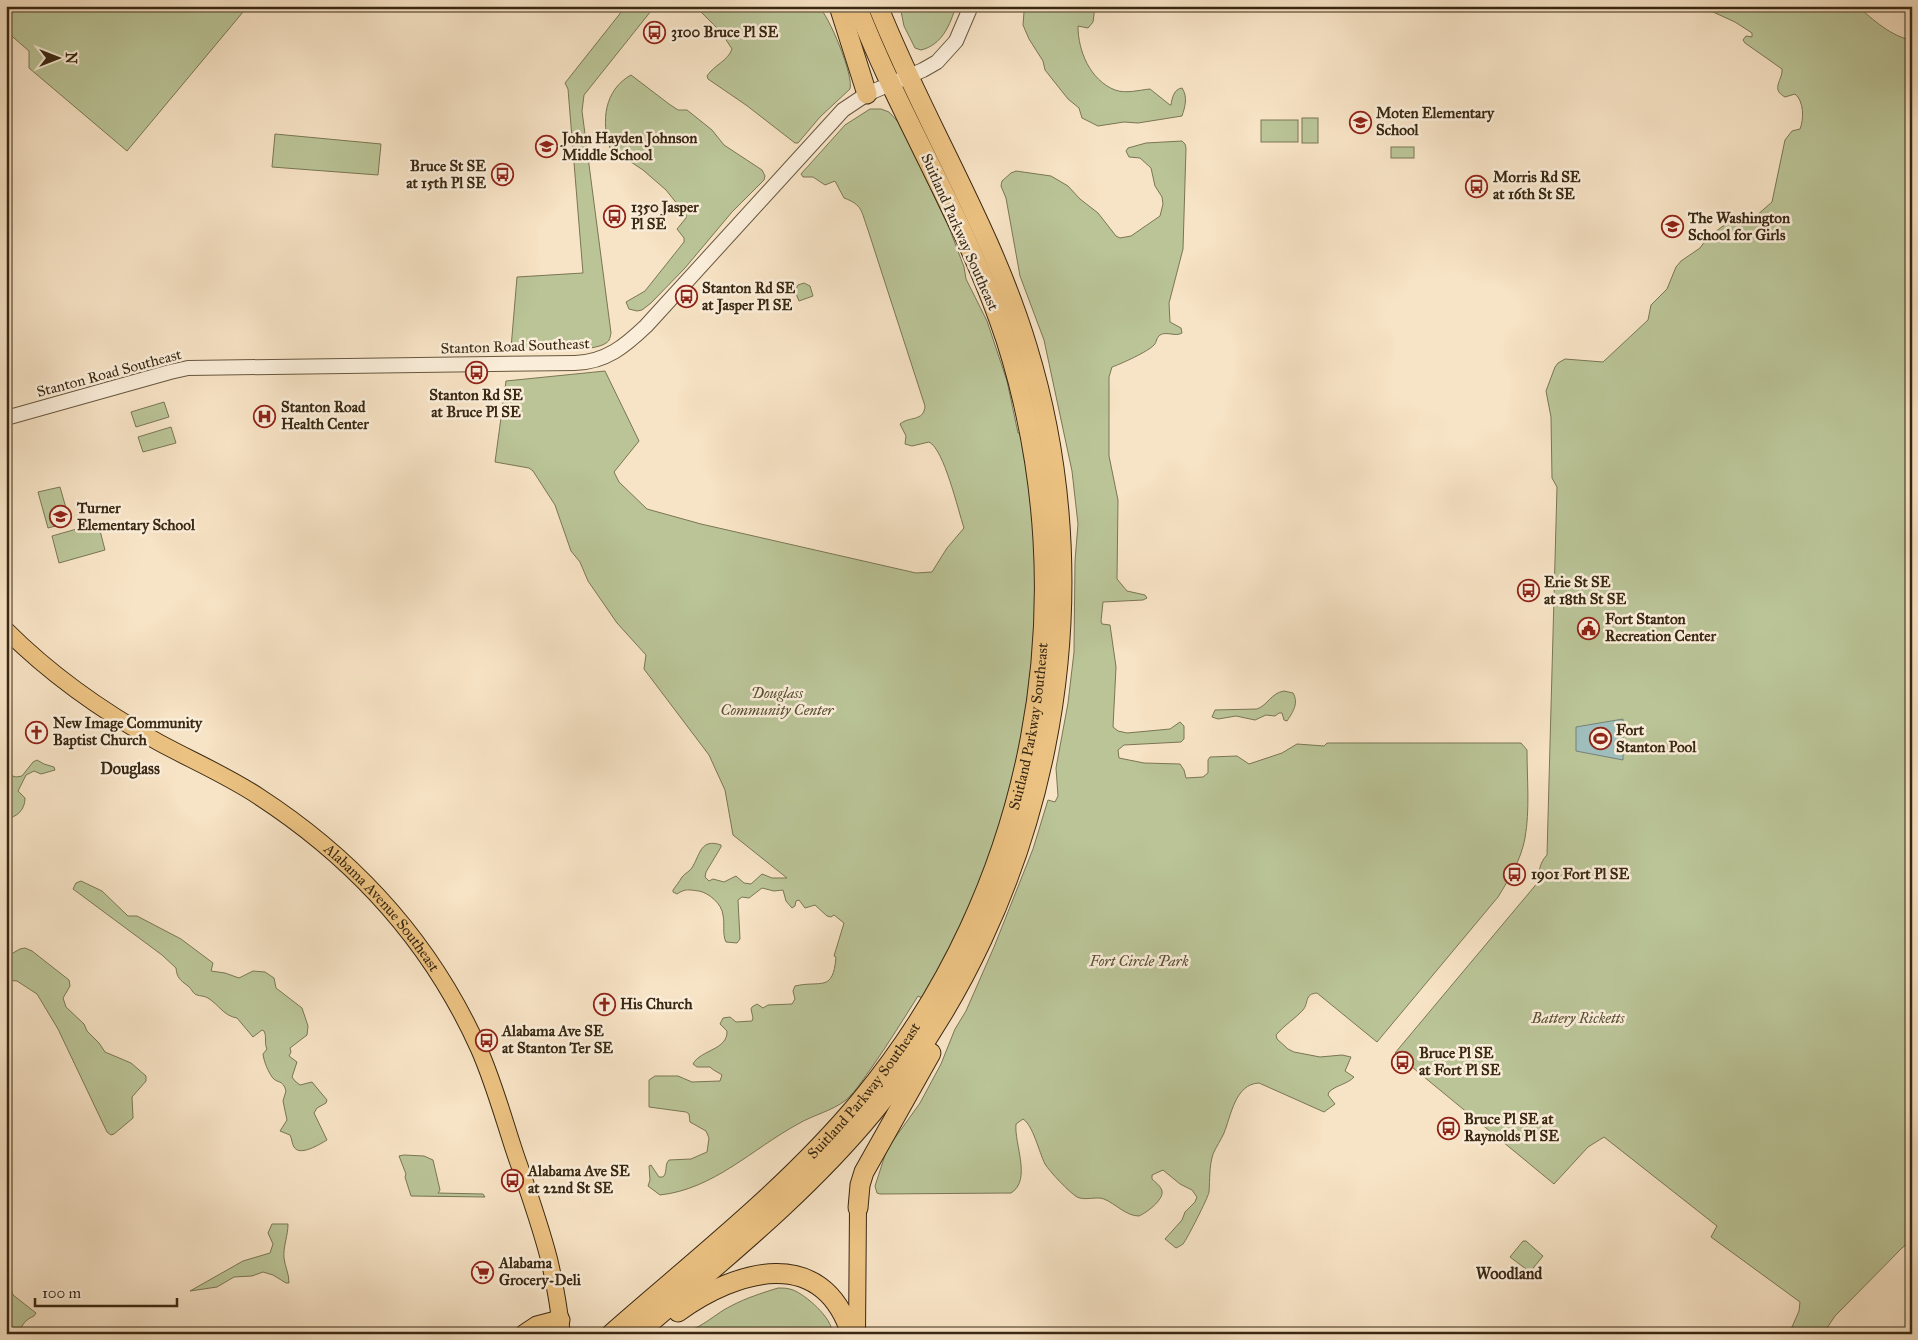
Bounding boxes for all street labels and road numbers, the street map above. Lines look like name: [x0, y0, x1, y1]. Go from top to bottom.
street label: Suitland Parkway Southeast: [917, 151, 1003, 314]
street label: Stanton Road Southeast: [440, 334, 591, 358]
street label: Stanton Road Southeast: [35, 345, 184, 401]
street label: Suitland Parkway Southeast: [1005, 641, 1052, 812]
street label: Alabama Avenue Southeast: [320, 839, 444, 976]
street label: Suitland Parkway Southeast: [804, 1019, 924, 1162]

